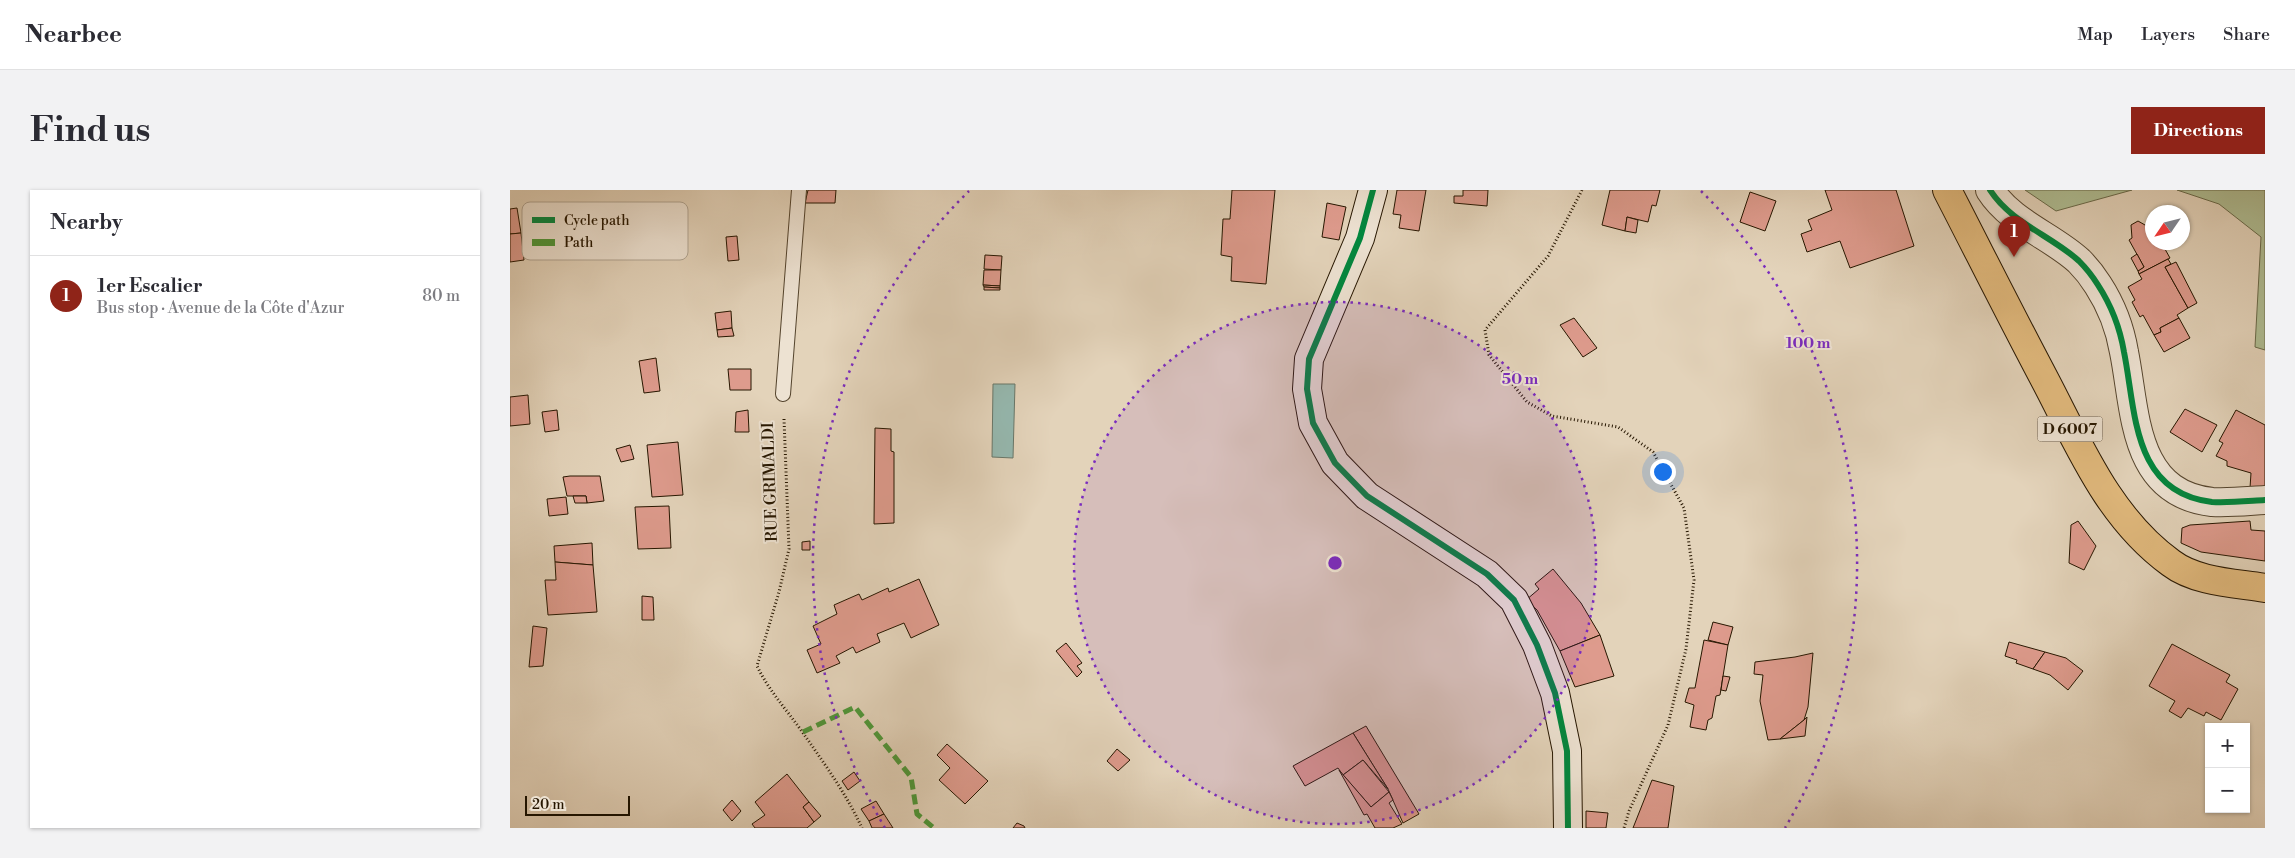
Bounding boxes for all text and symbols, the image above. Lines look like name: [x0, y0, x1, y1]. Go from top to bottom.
text: Nearbee: [25, 20, 122, 50]
text: Map: [2078, 23, 2113, 46]
text: Layers: [2141, 23, 2195, 46]
text: Share: [2223, 23, 2270, 46]
button: Directions: [2131, 107, 2265, 154]
text: Find us: [30, 109, 150, 152]
legend: [522, 202, 688, 260]
north arrow: [2145, 205, 2190, 250]
text: Nearby: [50, 210, 123, 236]
text: Cycle path: [564, 212, 630, 230]
pin: 1: [1998, 216, 2030, 257]
text: Path: [564, 234, 594, 252]
text: 1er Escalier: [97, 274, 203, 298]
text: 1: [62, 286, 70, 306]
text: 80 m: [422, 286, 460, 306]
text: Bus stop · Avenue de la Côte d'Azur: [97, 298, 345, 318]
text: 100 m: [1786, 334, 1831, 353]
text: 50 m: [1502, 370, 1538, 389]
road number: D 6007: [2038, 416, 2102, 442]
street label: RUE GRIMALDI: [758, 422, 782, 542]
your location: [1650, 459, 1676, 485]
centre of rings: [1326, 554, 1344, 572]
map controls: [2205, 723, 2250, 813]
button: +: [2205, 723, 2250, 768]
button: −: [2205, 768, 2250, 813]
scale bar: [525, 793, 630, 816]
text: 20 m: [532, 796, 564, 814]

